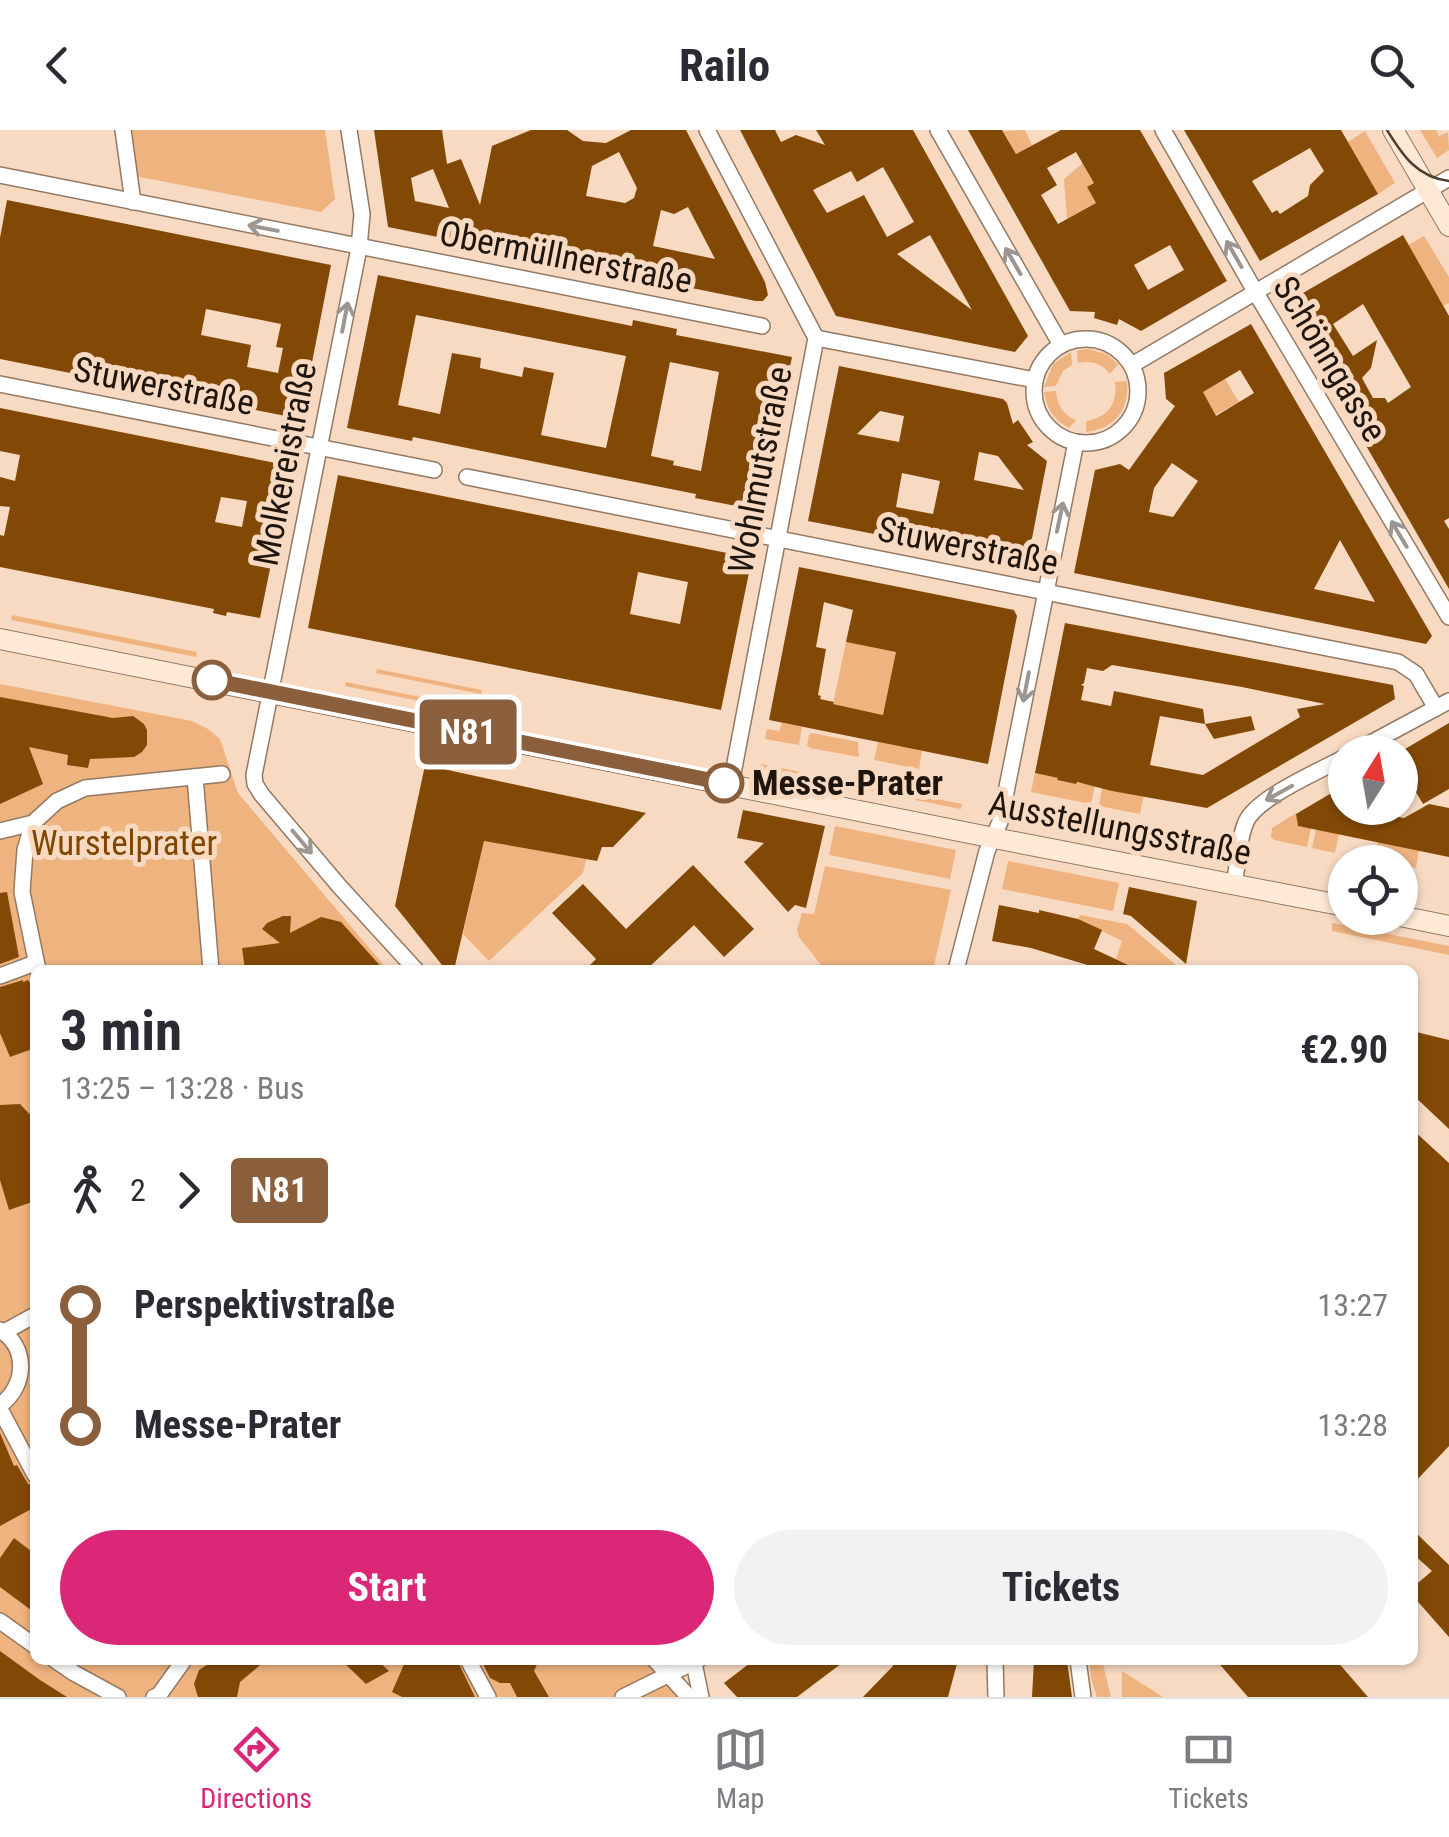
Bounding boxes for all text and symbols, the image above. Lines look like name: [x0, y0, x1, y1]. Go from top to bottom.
icon: back: [30, 38, 85, 93]
icon: search: [1364, 38, 1419, 93]
text: Railo: [679, 39, 770, 92]
street label: Obermüllnerstraße: [436, 213, 696, 302]
one-way arrow: [248, 218, 280, 237]
one-way arrow: [1223, 240, 1243, 269]
one-way arrow: [1003, 247, 1023, 275]
street label: Schönngasse: [1264, 269, 1395, 449]
one-way arrow: [336, 301, 355, 334]
street label: Stuwerstraße: [70, 349, 258, 424]
street label: Molkereistraße: [246, 359, 325, 569]
street label: Wohlmutstraße: [720, 363, 801, 577]
one-way arrow: [1052, 502, 1071, 534]
street label: Stuwerstraße: [874, 509, 1062, 584]
one-way arrow: [1389, 520, 1409, 549]
unlabelled marker: [193, 661, 231, 699]
one-way arrow: [1016, 670, 1035, 703]
line badge: N81: [410, 700, 526, 764]
text: N81: [440, 712, 496, 753]
north arrow: [1328, 735, 1418, 825]
map controls: [1328, 735, 1418, 935]
place label: Messe-Prater: [752, 763, 943, 804]
marker: Messe-Prater: [705, 764, 743, 802]
street label: Ausstellungsstraße: [985, 783, 1255, 874]
one-way arrow: [1265, 783, 1294, 803]
park label: Wurstelprater: [31, 823, 217, 864]
one-way arrow: [290, 829, 313, 854]
button: locate: [1328, 845, 1418, 935]
text: 3 min: [60, 999, 182, 1063]
text: €2.90: [1300, 1028, 1388, 1072]
text: 13:25 – 13:28 · Bus: [60, 1069, 304, 1107]
icon: walk: [60, 1163, 115, 1218]
icon: forward: [161, 1163, 216, 1218]
text: N81: [251, 1170, 308, 1211]
text: 2: [130, 1171, 146, 1209]
text: Perspektivstraße: [134, 1283, 395, 1327]
text: 13:27: [1317, 1286, 1388, 1324]
text: Messe-Prater: [134, 1403, 341, 1447]
text: 13:28: [1317, 1406, 1388, 1444]
button: Start: [60, 1530, 714, 1645]
button: Tickets: [734, 1530, 1388, 1645]
tab: Directions: [200, 1722, 312, 1815]
tab: Map: [713, 1722, 768, 1815]
tab: Tickets: [1168, 1722, 1249, 1815]

